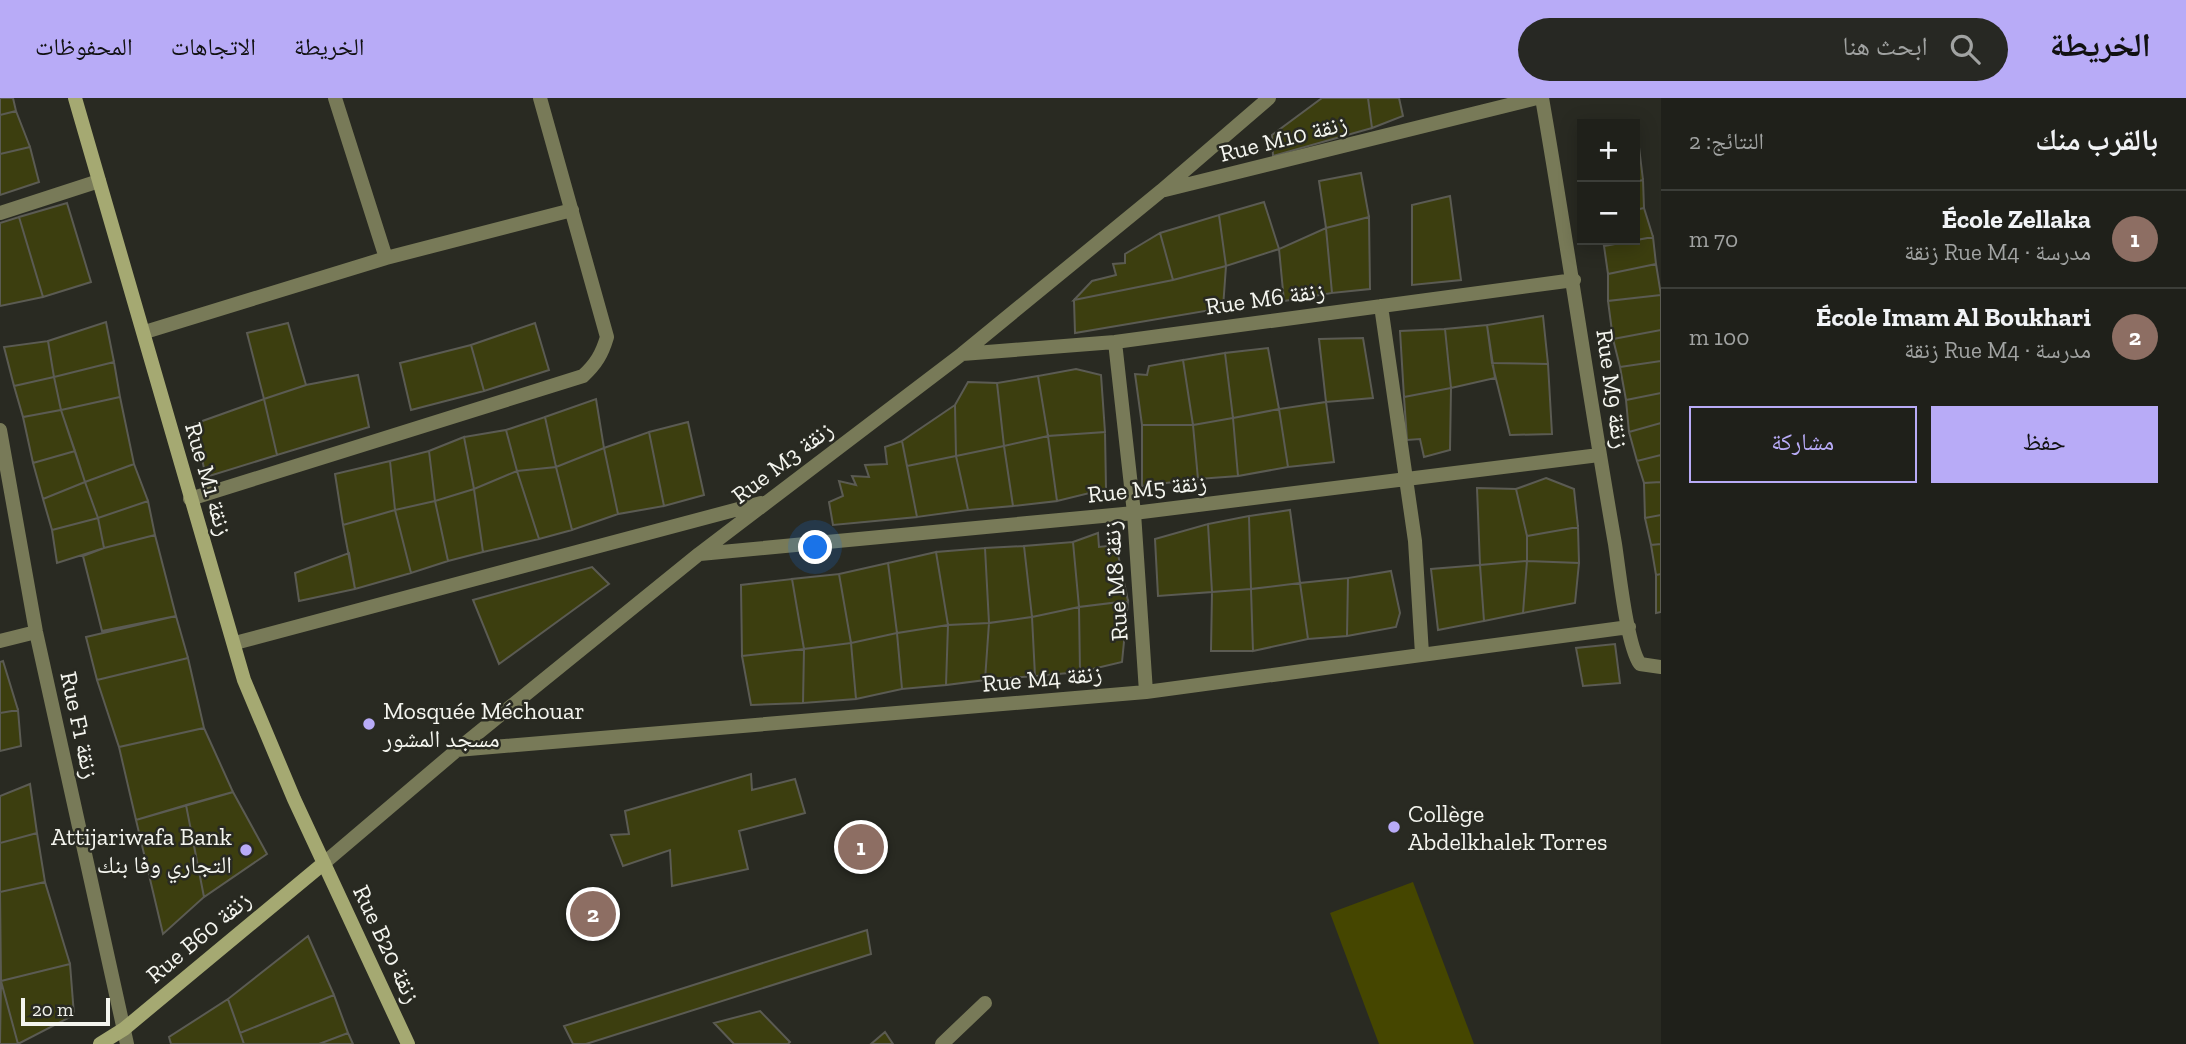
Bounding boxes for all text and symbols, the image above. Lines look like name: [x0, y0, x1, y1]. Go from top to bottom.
search box: [1518, 18, 2008, 81]
text: الخريطة: [2050, 25, 2151, 64]
text: ابحث هنا: [1843, 30, 1928, 62]
icon: search: [1946, 30, 1984, 68]
text: المحفوظات: [35, 32, 133, 61]
text: الاتجاهات: [171, 32, 256, 61]
text: الخريطة: [294, 32, 365, 61]
street label: Rue M10 زنقة: [1216, 108, 1350, 168]
map controls: [1577, 119, 1640, 245]
button: +: [1577, 119, 1640, 182]
text: بالقرب منك: [2035, 122, 2158, 158]
text: النتائج: 2: [1689, 127, 1764, 155]
button: −: [1577, 182, 1640, 245]
text: École Zellaka: [1942, 203, 2091, 235]
text: 70 m: [1689, 225, 1738, 253]
text: 1: [2130, 225, 2140, 253]
text: مدرسة · Rue M4 زنقة: [1904, 238, 2091, 266]
street label: Rue M6 زنقة: [1203, 275, 1327, 321]
text: École Imam Al Boukhari: [1816, 301, 2091, 333]
text: 100 m: [1689, 323, 1749, 351]
text: 2: [2129, 323, 2141, 351]
street label: Rue M9 زنقة: [1590, 327, 1636, 451]
text: مدرسة · Rue M4 زنقة: [1904, 336, 2091, 364]
button: مشاركة: [1689, 406, 1917, 483]
button: حفظ: [1931, 406, 2158, 483]
street label: Rue M3 زنقة: [726, 415, 838, 509]
street label: Rue M1 زنقة: [179, 419, 239, 539]
street label: Rue M5 زنقة: [1086, 467, 1208, 509]
street label: Rue M8 زنقة: [1096, 520, 1134, 642]
your location: [798, 530, 832, 564]
street label: Rue M4 زنقة: [981, 658, 1103, 698]
street label: Rue F1 زنقة: [54, 669, 106, 781]
place label: Mosquée Méchouar مسجد المشور: [382, 696, 585, 753]
marker: Mosquée Méchouar مسجد المشور: [361, 716, 377, 732]
place label: Collège Abdelkhalek Torres: [1408, 799, 1608, 856]
marker: Collège Abdelkhalek Torres: [1386, 819, 1402, 835]
pin: 1: [838, 821, 884, 873]
place label: Attijariwafa Bank التجاري وفا بنك: [51, 822, 233, 884]
marker: Attijariwafa Bank التجاري وفا بنك: [238, 842, 254, 858]
street label: Rue B20 زنقة: [347, 880, 427, 1008]
street label: Rue B60 زنقة: [140, 885, 256, 989]
pin: 2: [570, 888, 616, 940]
scale bar: [21, 995, 110, 1027]
text: 20 m: [32, 998, 73, 1021]

